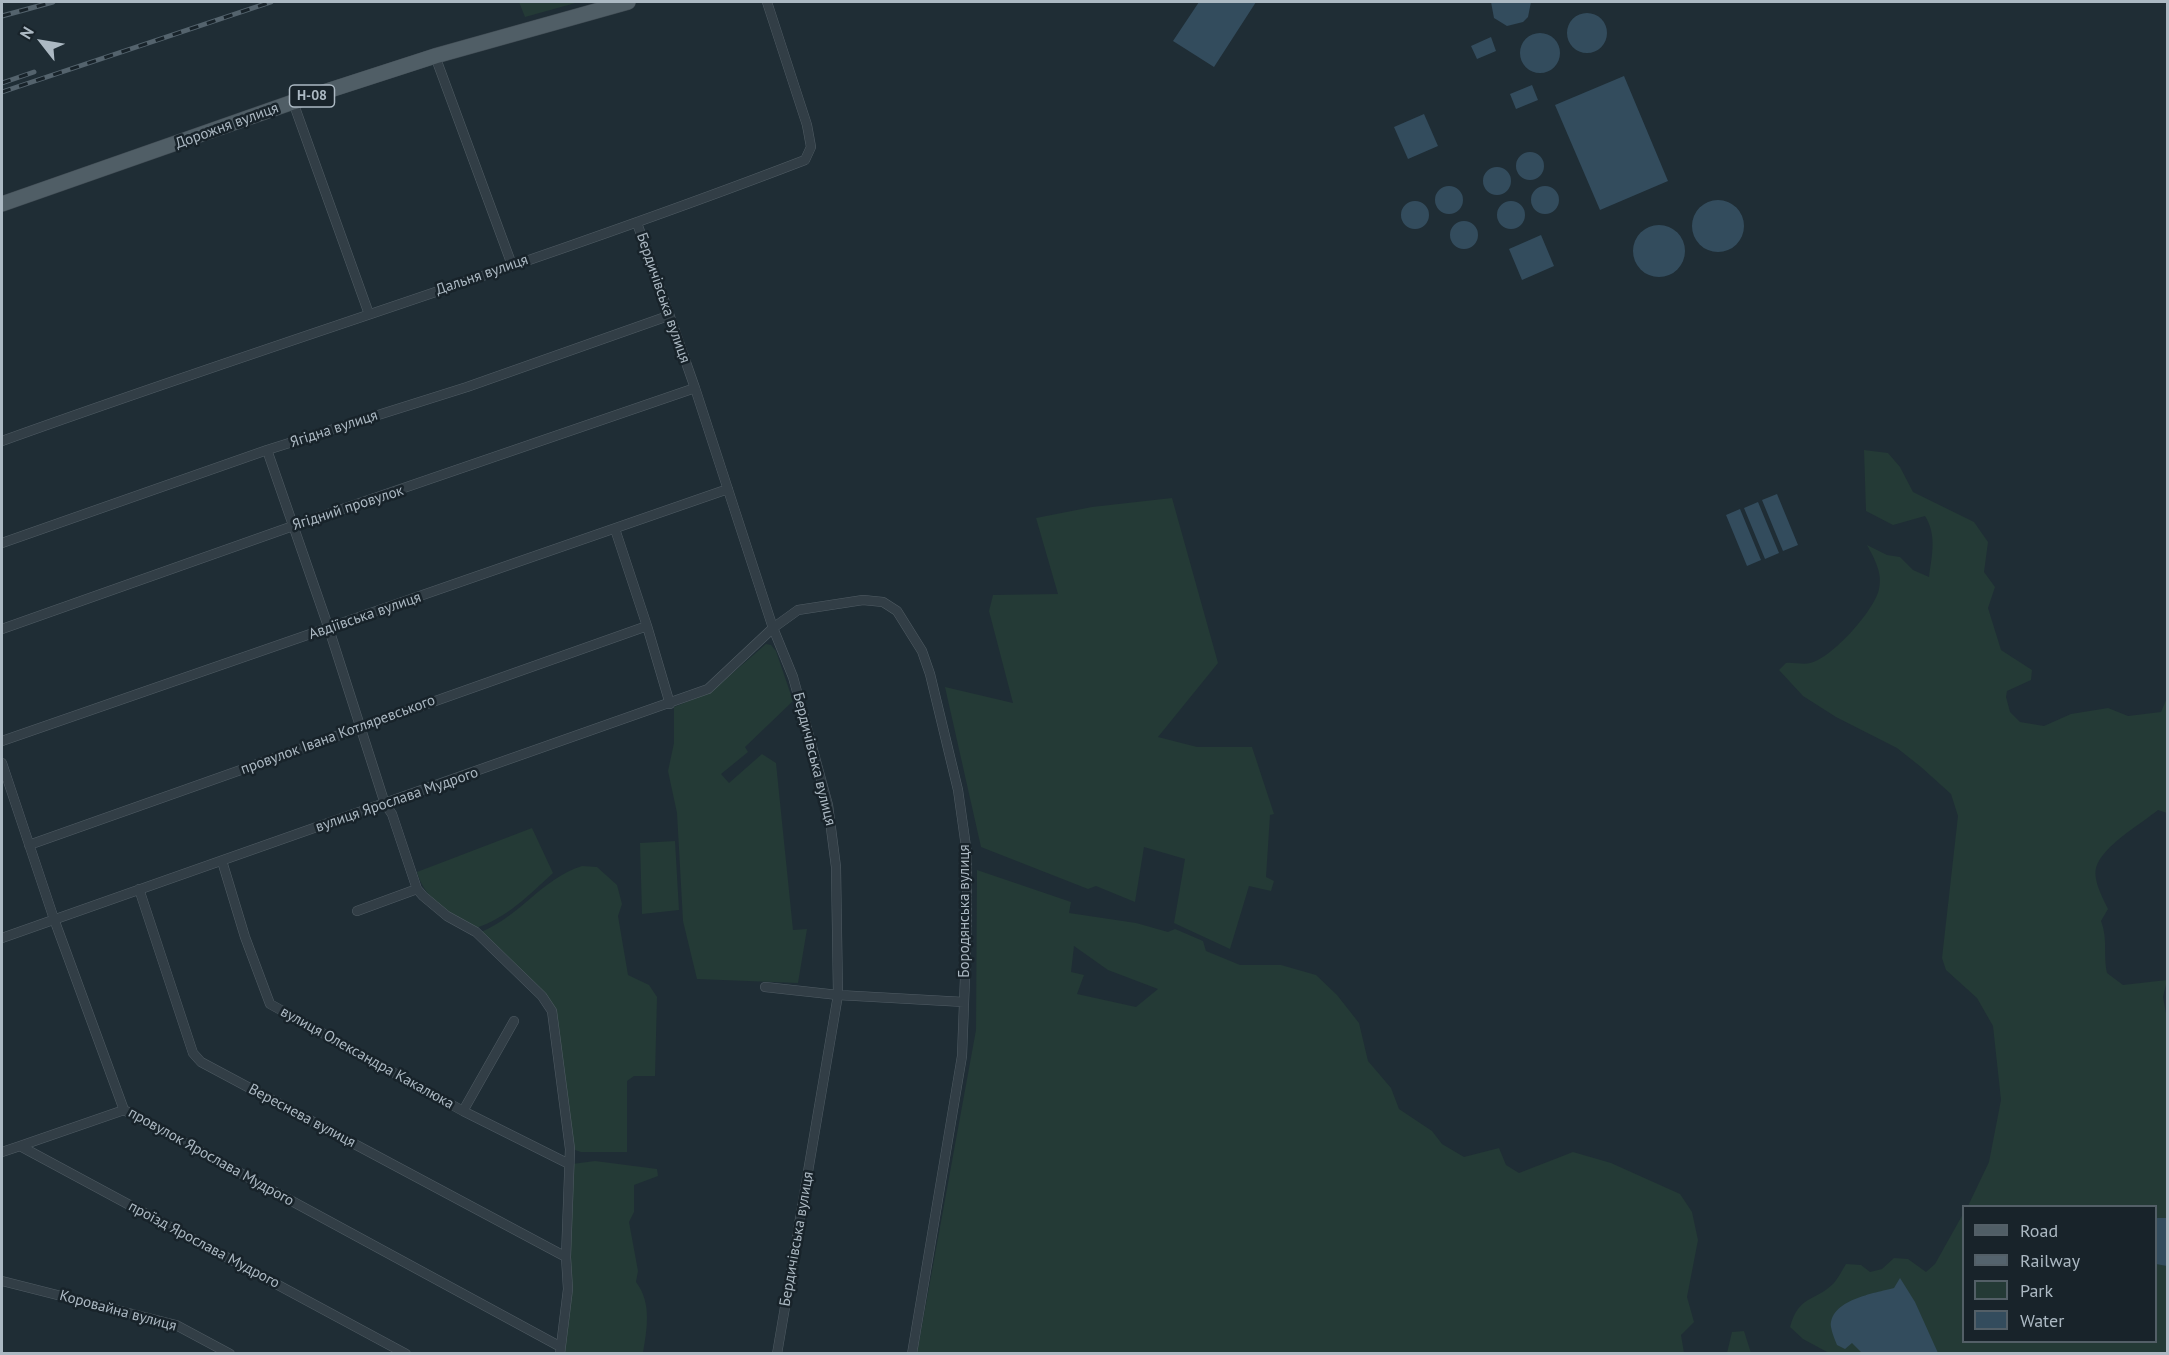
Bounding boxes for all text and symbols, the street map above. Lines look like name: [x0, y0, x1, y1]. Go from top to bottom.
north arrow: [12, 12, 72, 72]
text: N: [15, 23, 38, 42]
road number: Н-08: [290, 85, 334, 107]
street label: Дорожня вулиця: [173, 99, 281, 153]
street label: Бердичівська вулиця: [632, 230, 694, 366]
street label: Дальня вулиця: [433, 251, 531, 299]
street label: Ягідна вулиця: [288, 406, 380, 452]
street label: Ягідний провулок: [290, 482, 406, 534]
street label: Авдіївська вулиця: [306, 588, 424, 644]
street label: Бердичівська вулиця: [789, 690, 839, 828]
street label: провулок Івана Котляревського: [238, 691, 438, 779]
street label: вулиця Ярослава Мудрого: [313, 764, 481, 836]
street label: Бородянська вулиця: [956, 844, 974, 978]
street label: вулиця Олександра Какалюка: [277, 1003, 457, 1113]
street label: Вереснева вулиця: [245, 1080, 359, 1152]
street label: провулок Ярослава Мудрого: [125, 1104, 297, 1210]
street label: Бердичівська вулиця: [776, 1170, 818, 1308]
street label: проїзд Ярослава Мудрого: [125, 1197, 283, 1293]
legend: [1962, 1205, 2157, 1343]
text: Road: [2020, 1219, 2058, 1242]
text: Railway: [2020, 1249, 2080, 1272]
text: Park: [2020, 1279, 2053, 1302]
street label: Коровайна вулиця: [58, 1287, 178, 1335]
text: Water: [2020, 1309, 2064, 1332]

